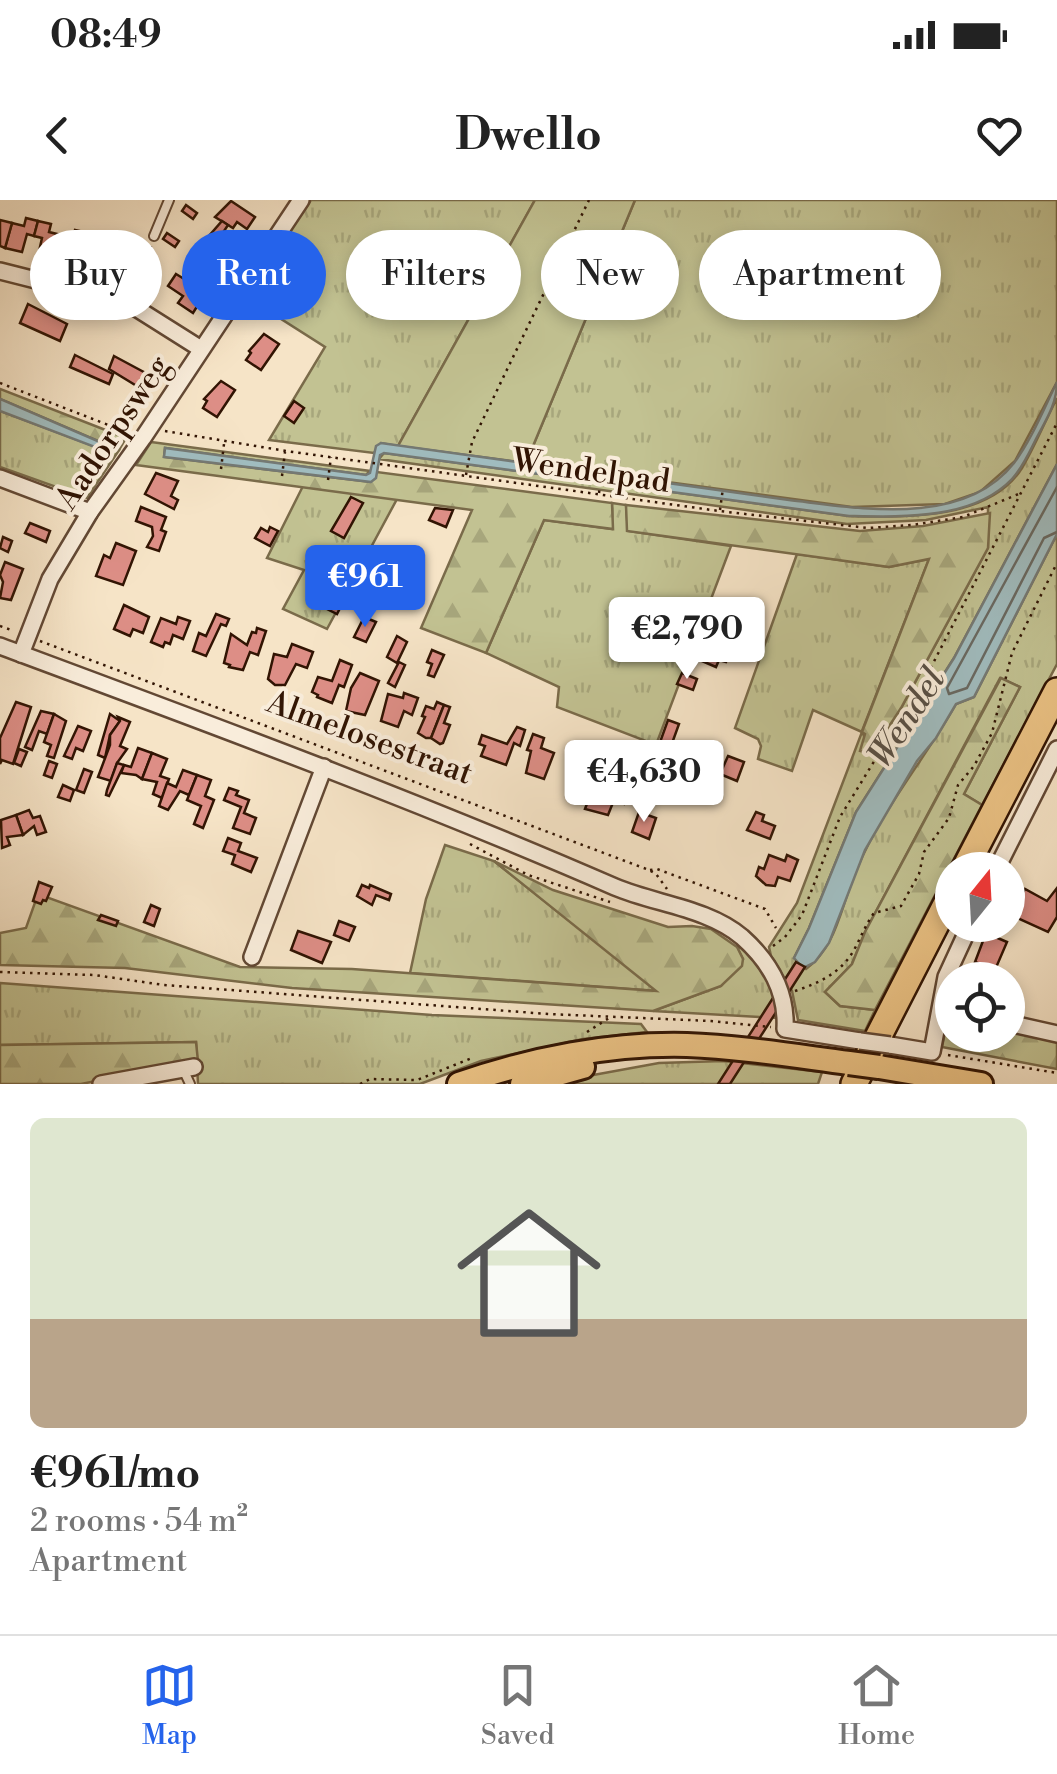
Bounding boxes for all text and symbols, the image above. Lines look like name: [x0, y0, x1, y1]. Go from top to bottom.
text: 08:49: [50, 12, 162, 59]
text: Dwello: [455, 107, 602, 164]
icon: back: [30, 108, 85, 163]
icon: heart: [972, 108, 1027, 163]
chip: Buy: [30, 230, 162, 320]
chip: Rent: [182, 230, 326, 320]
chip: Filters: [346, 230, 521, 320]
chip: New: [541, 230, 679, 320]
chip: Apartment: [699, 230, 941, 320]
street label: Aadorpsweg: [46, 348, 179, 518]
street label: Wendelpad: [508, 440, 672, 502]
pin: €961: [306, 545, 424, 630]
text: €961: [327, 557, 403, 597]
pin: €2,790: [606, 597, 768, 682]
text: €2,790: [631, 609, 743, 649]
water label: Wendel: [859, 660, 955, 776]
street label: Almelosestraat: [260, 682, 478, 794]
pin: €4,630: [563, 740, 725, 825]
text: €4,630: [587, 752, 701, 792]
north arrow: [935, 852, 1025, 942]
map controls: [935, 852, 1025, 1052]
button: locate: [935, 962, 1025, 1052]
icon: home: [439, 1183, 619, 1363]
text: €961/mo: [30, 1448, 200, 1501]
text: 2 rooms · 54 m²: [30, 1501, 248, 1541]
text: Apartment: [30, 1541, 187, 1581]
tab: Map: [142, 1658, 197, 1753]
tab: Saved: [481, 1658, 554, 1753]
tab: Home: [838, 1658, 915, 1753]

